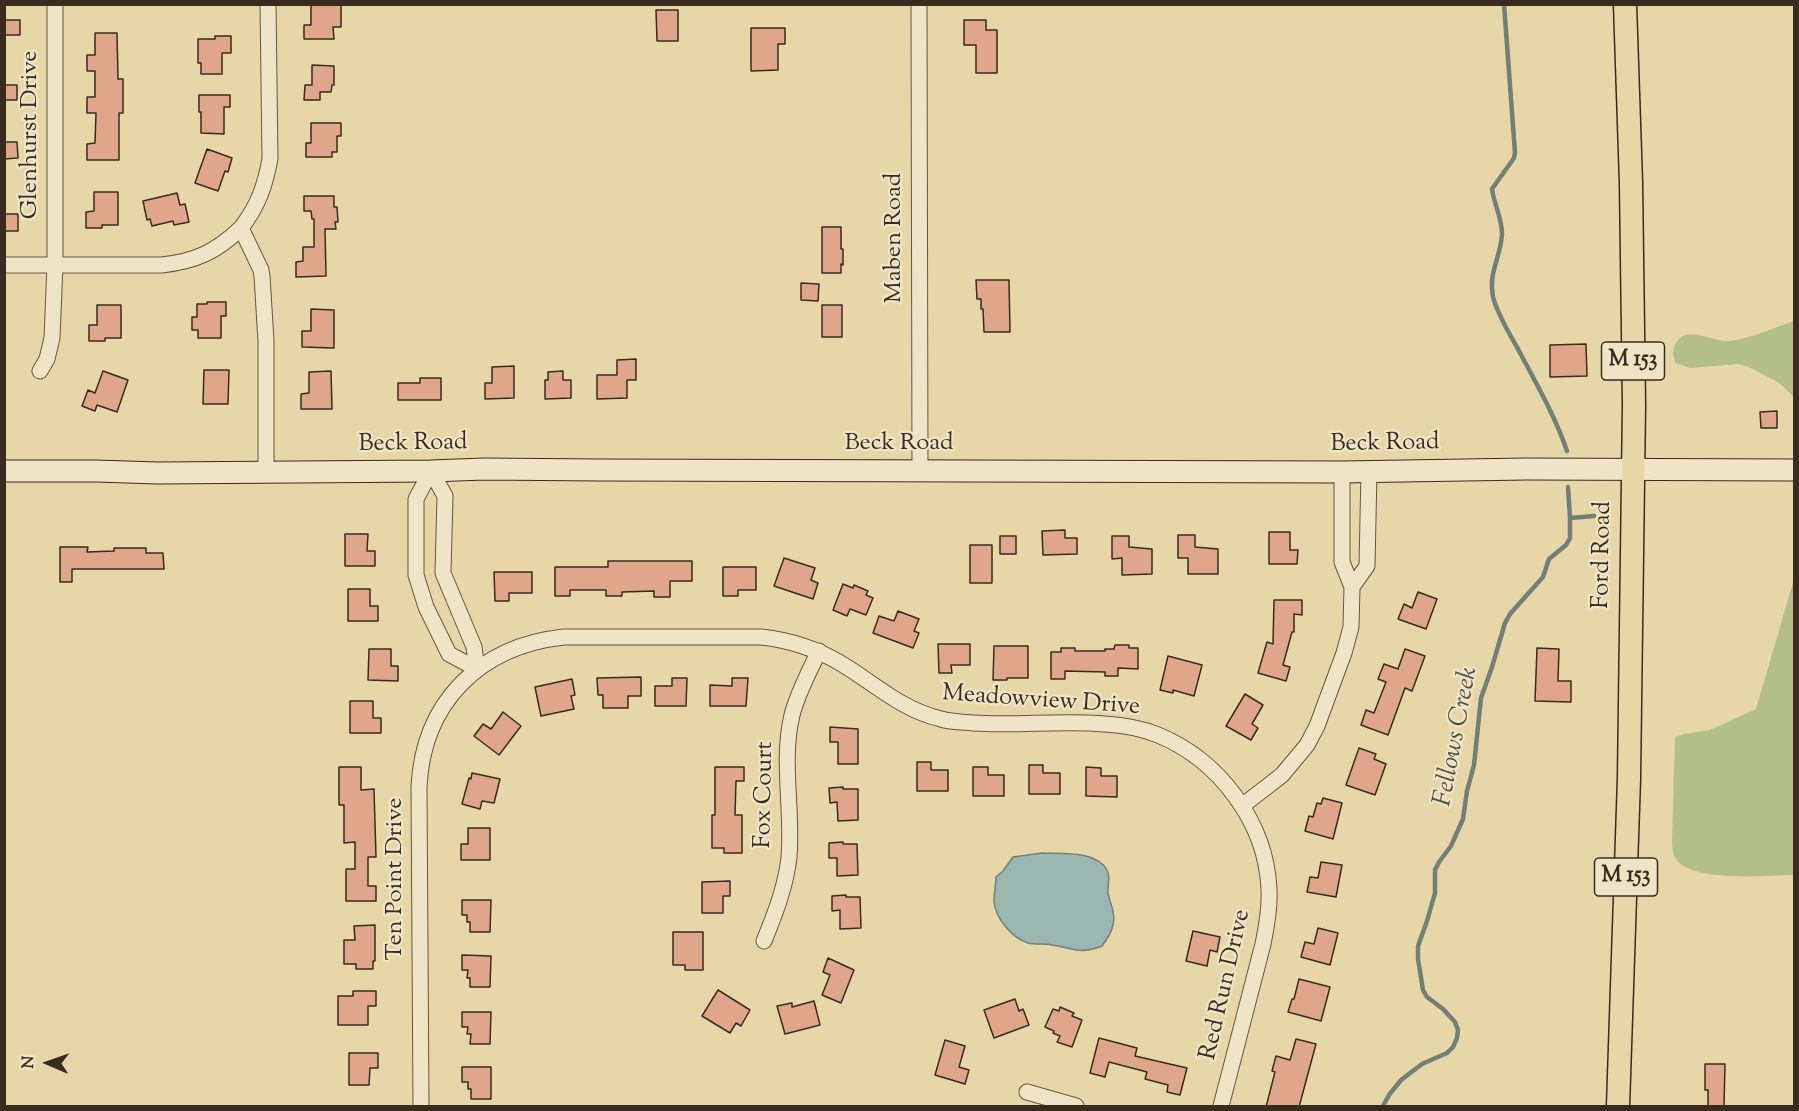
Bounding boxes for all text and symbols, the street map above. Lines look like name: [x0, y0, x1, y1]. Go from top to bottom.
street label: Glenhurst Drive: [18, 51, 46, 219]
street label: Maben Road: [882, 173, 910, 303]
road number: M 153: [1602, 342, 1664, 380]
street label: Beck Road: [358, 430, 468, 460]
street label: Beck Road: [1330, 430, 1440, 460]
street label: Beck Road: [844, 431, 954, 459]
street label: Ford Road: [1589, 501, 1619, 609]
water label: Fellows Creek: [1429, 665, 1487, 809]
street label: Meadowview Drive: [941, 681, 1141, 723]
street label: Fox Court: [751, 741, 781, 849]
street label: Ten Point Drive: [383, 798, 411, 960]
road number: M 153: [1594, 858, 1658, 896]
street label: Red Run Drive: [1196, 907, 1258, 1063]
north arrow: [18, 1033, 78, 1093]
text: N: [18, 1056, 41, 1069]

